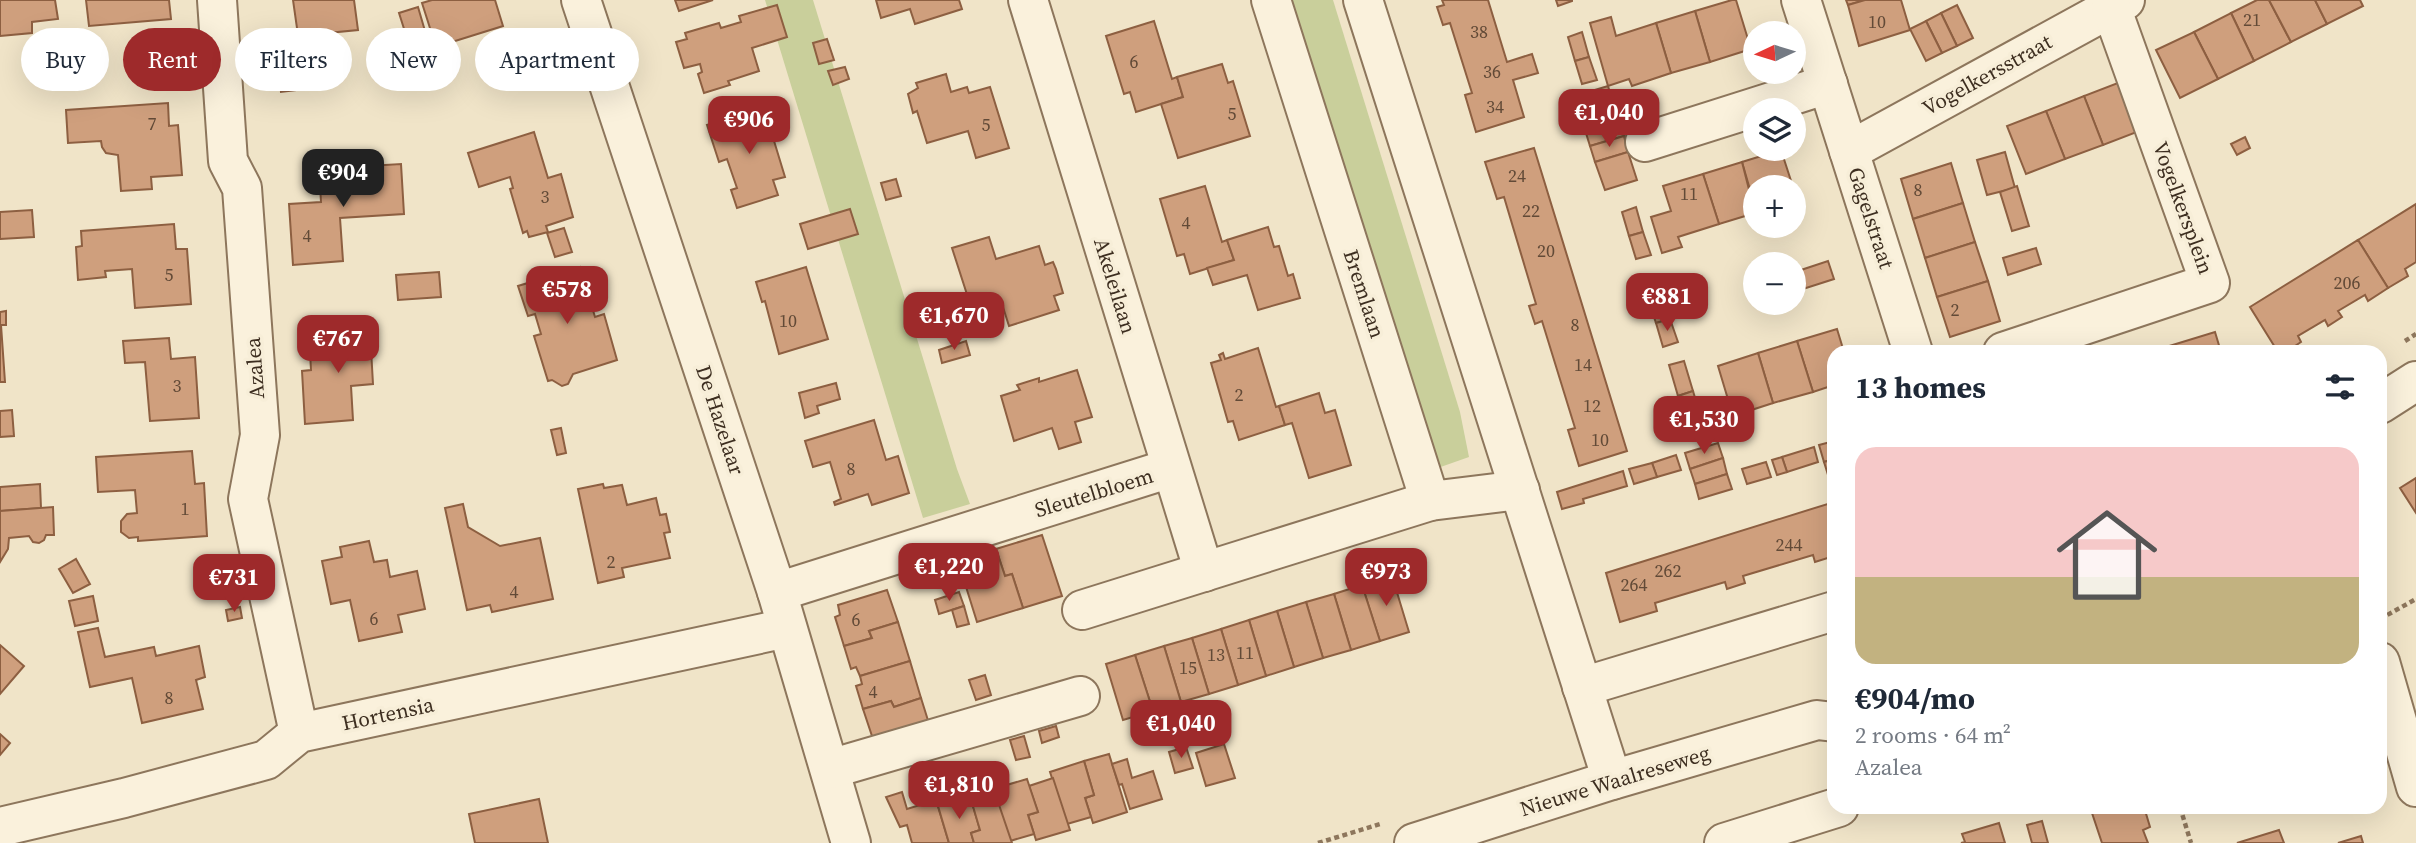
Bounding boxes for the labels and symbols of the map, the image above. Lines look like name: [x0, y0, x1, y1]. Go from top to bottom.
house number: 21: [2243, 7, 2261, 32]
house number: 10: [1868, 9, 1886, 34]
house number: 38: [1470, 19, 1488, 44]
north arrow: [1743, 21, 1806, 84]
street label: Vogelkersstraat: [1917, 27, 2057, 122]
house number: 6: [1130, 49, 1139, 74]
house number: 36: [1483, 59, 1501, 84]
pin: €1,040: [1552, 90, 1666, 149]
house number: 34: [1486, 94, 1504, 119]
pin: €906: [708, 96, 790, 156]
house number: 5: [1228, 101, 1237, 126]
house number: 7: [148, 111, 157, 136]
house number: 5: [982, 112, 991, 137]
street label: Vogelkersplein: [2146, 138, 2221, 278]
pin: €904: [302, 150, 384, 209]
house number: 24: [1508, 163, 1526, 188]
street label: Gagelstraat: [1841, 163, 1902, 272]
house number: 8: [1914, 177, 1923, 202]
house number: 11: [1680, 181, 1698, 206]
house number: 3: [541, 184, 550, 209]
house number: 22: [1522, 198, 1540, 223]
house number: 4: [1182, 210, 1191, 235]
house number: 4: [303, 223, 312, 248]
street label: Akeleilaan: [1087, 234, 1144, 338]
house number: 20: [1537, 238, 1555, 263]
street label: Bremlaan: [1337, 246, 1392, 342]
house number: 5: [165, 262, 174, 287]
pin: €578: [526, 266, 608, 326]
house number: 206: [2334, 270, 2361, 295]
pin: €881: [1626, 274, 1708, 333]
pin: €1,670: [897, 292, 1011, 352]
house number: 2: [1951, 297, 1960, 322]
house number: 10: [779, 308, 797, 333]
house number: 8: [1571, 312, 1580, 337]
pin: €767: [297, 316, 379, 375]
street label: Azalea: [238, 336, 271, 400]
house number: 14: [1574, 352, 1592, 377]
street label: De Hazelaar: [689, 361, 752, 478]
house number: 3: [173, 373, 182, 398]
house number: 2: [1235, 382, 1244, 407]
house number: 12: [1583, 393, 1601, 418]
pin: €1,530: [1647, 396, 1761, 456]
house number: 10: [1591, 427, 1609, 452]
house number: 8: [847, 456, 856, 481]
street label: Sleutelbloem: [1031, 461, 1157, 524]
house number: 1: [181, 496, 190, 521]
house number: 244: [1776, 532, 1803, 557]
pin: €1,220: [892, 544, 1006, 603]
pin: €973: [1345, 548, 1427, 608]
house number: 2: [607, 549, 616, 574]
pin: €731: [193, 554, 275, 614]
house number: 262: [1655, 558, 1682, 583]
house number: 264: [1621, 572, 1648, 597]
house number: 4: [510, 579, 519, 604]
house number: 6: [370, 606, 379, 631]
house number: 6: [852, 607, 861, 632]
house number: 11: [1236, 640, 1254, 665]
house number: 13: [1207, 642, 1225, 667]
house number: 15: [1179, 655, 1197, 680]
house number: 4: [869, 679, 878, 704]
house number: 8: [165, 685, 174, 710]
street label: Hortensia: [339, 690, 437, 737]
pin: €1,040: [1124, 700, 1238, 760]
street label: Nieuwe Waalreseweg: [1516, 738, 1714, 823]
pin: €1,810: [902, 762, 1016, 821]

